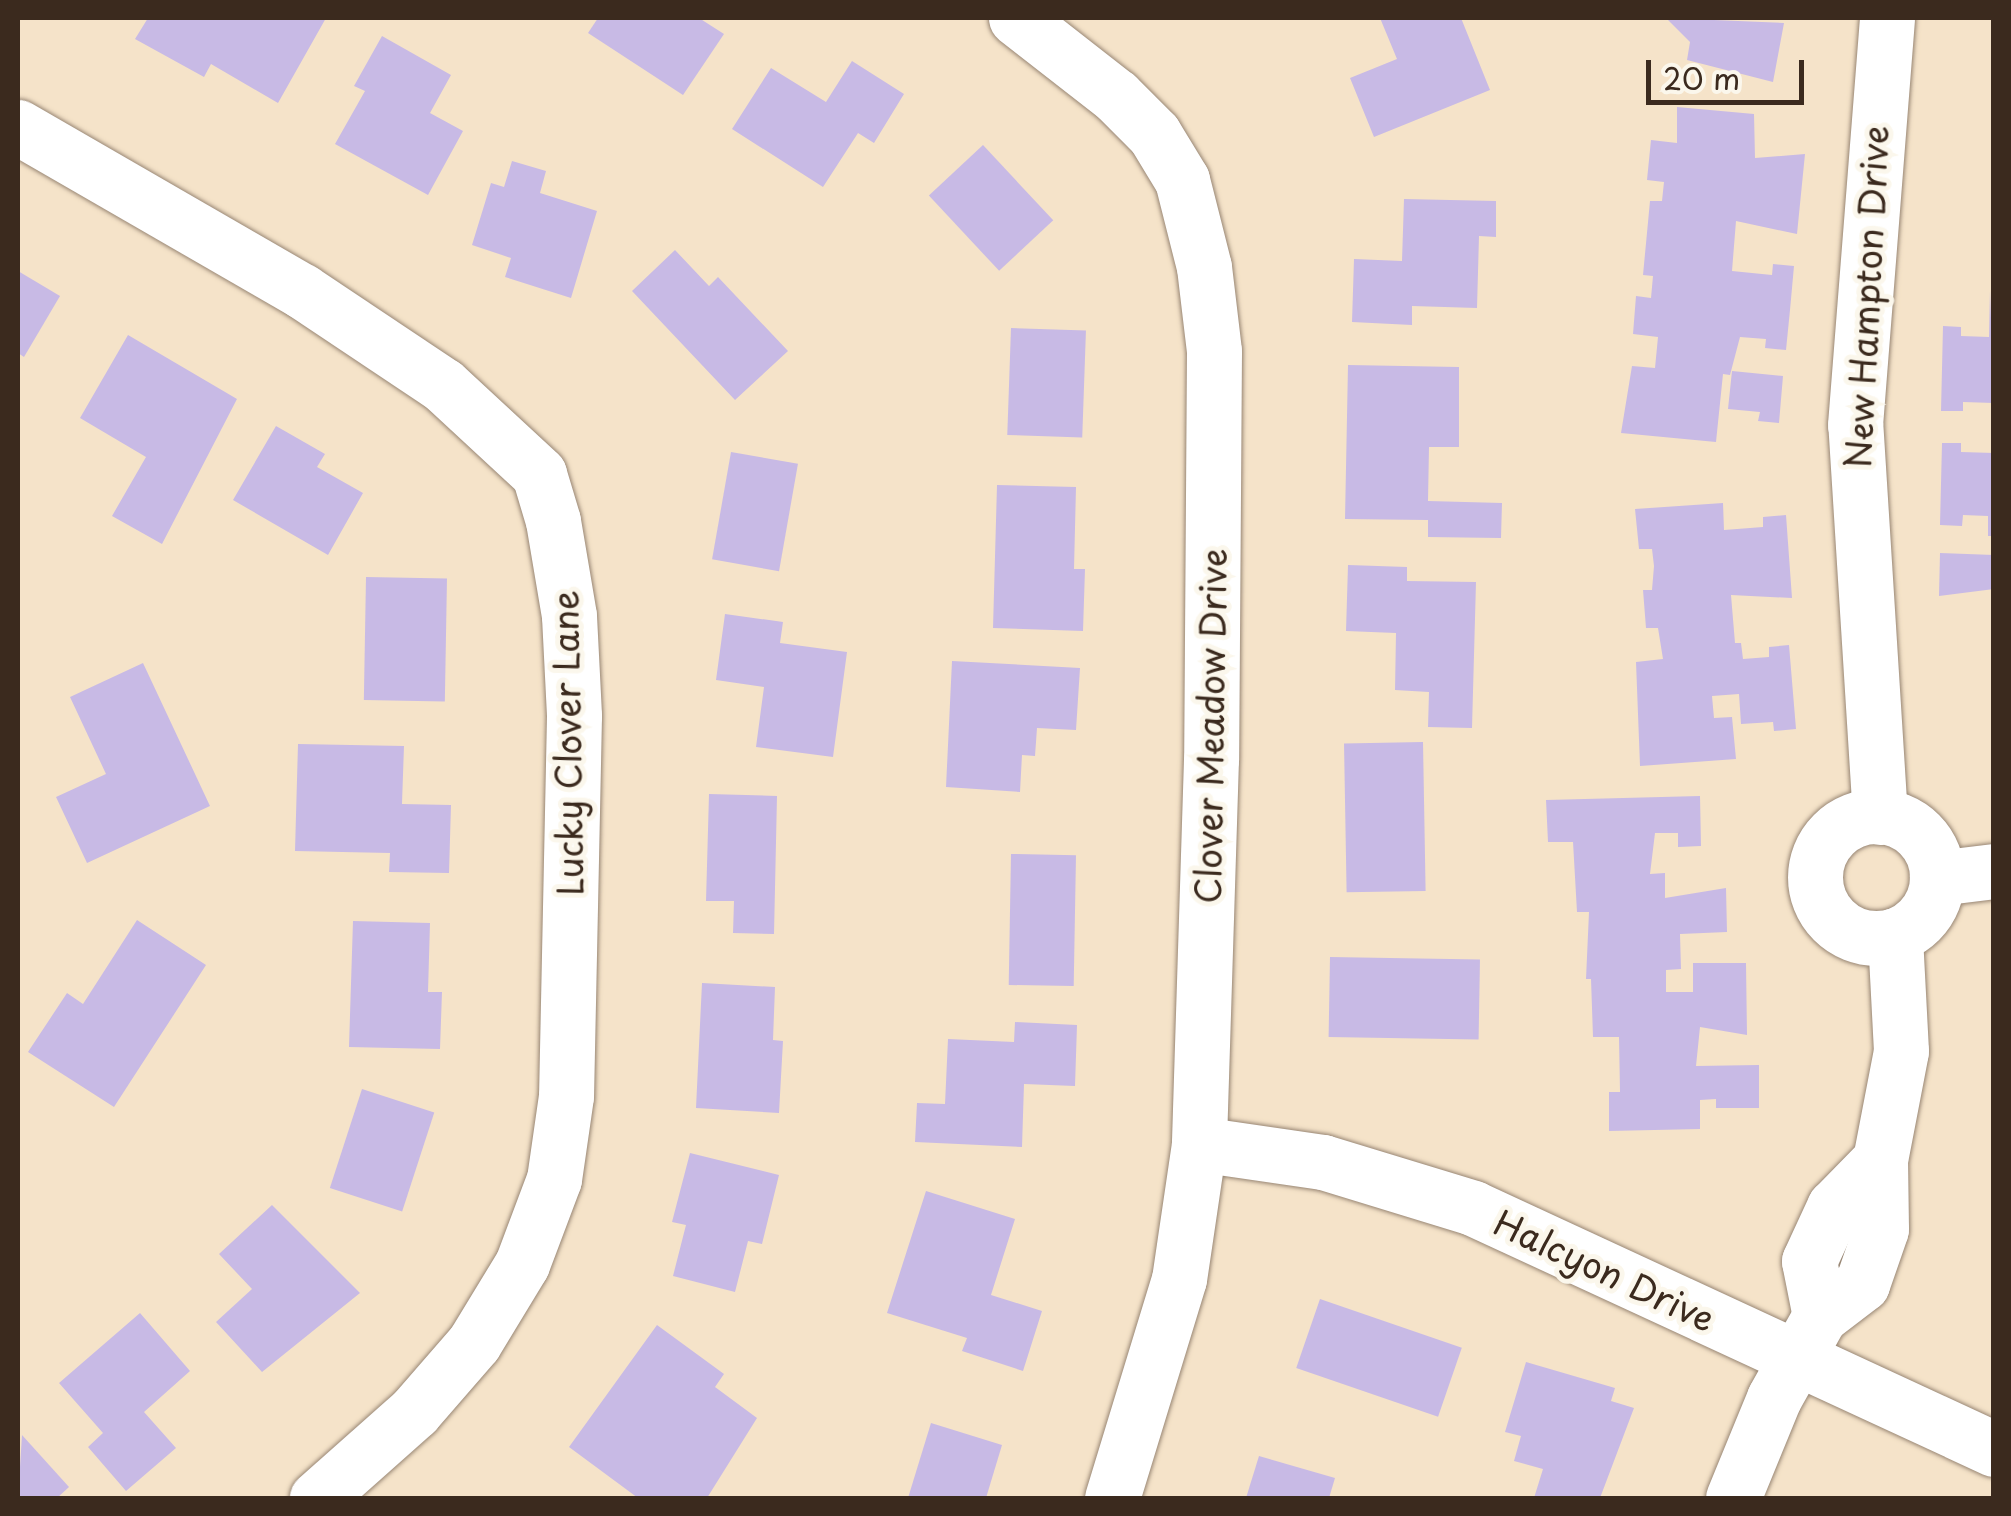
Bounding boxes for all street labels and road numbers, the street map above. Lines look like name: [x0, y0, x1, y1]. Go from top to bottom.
street label: New Hampton Drive: [1836, 125, 1896, 469]
street label: Clover Meadow Drive: [1186, 546, 1234, 906]
street label: Lucky Clover Lane: [543, 588, 591, 898]
street label: Halcyon Drive: [1488, 1201, 1722, 1339]

